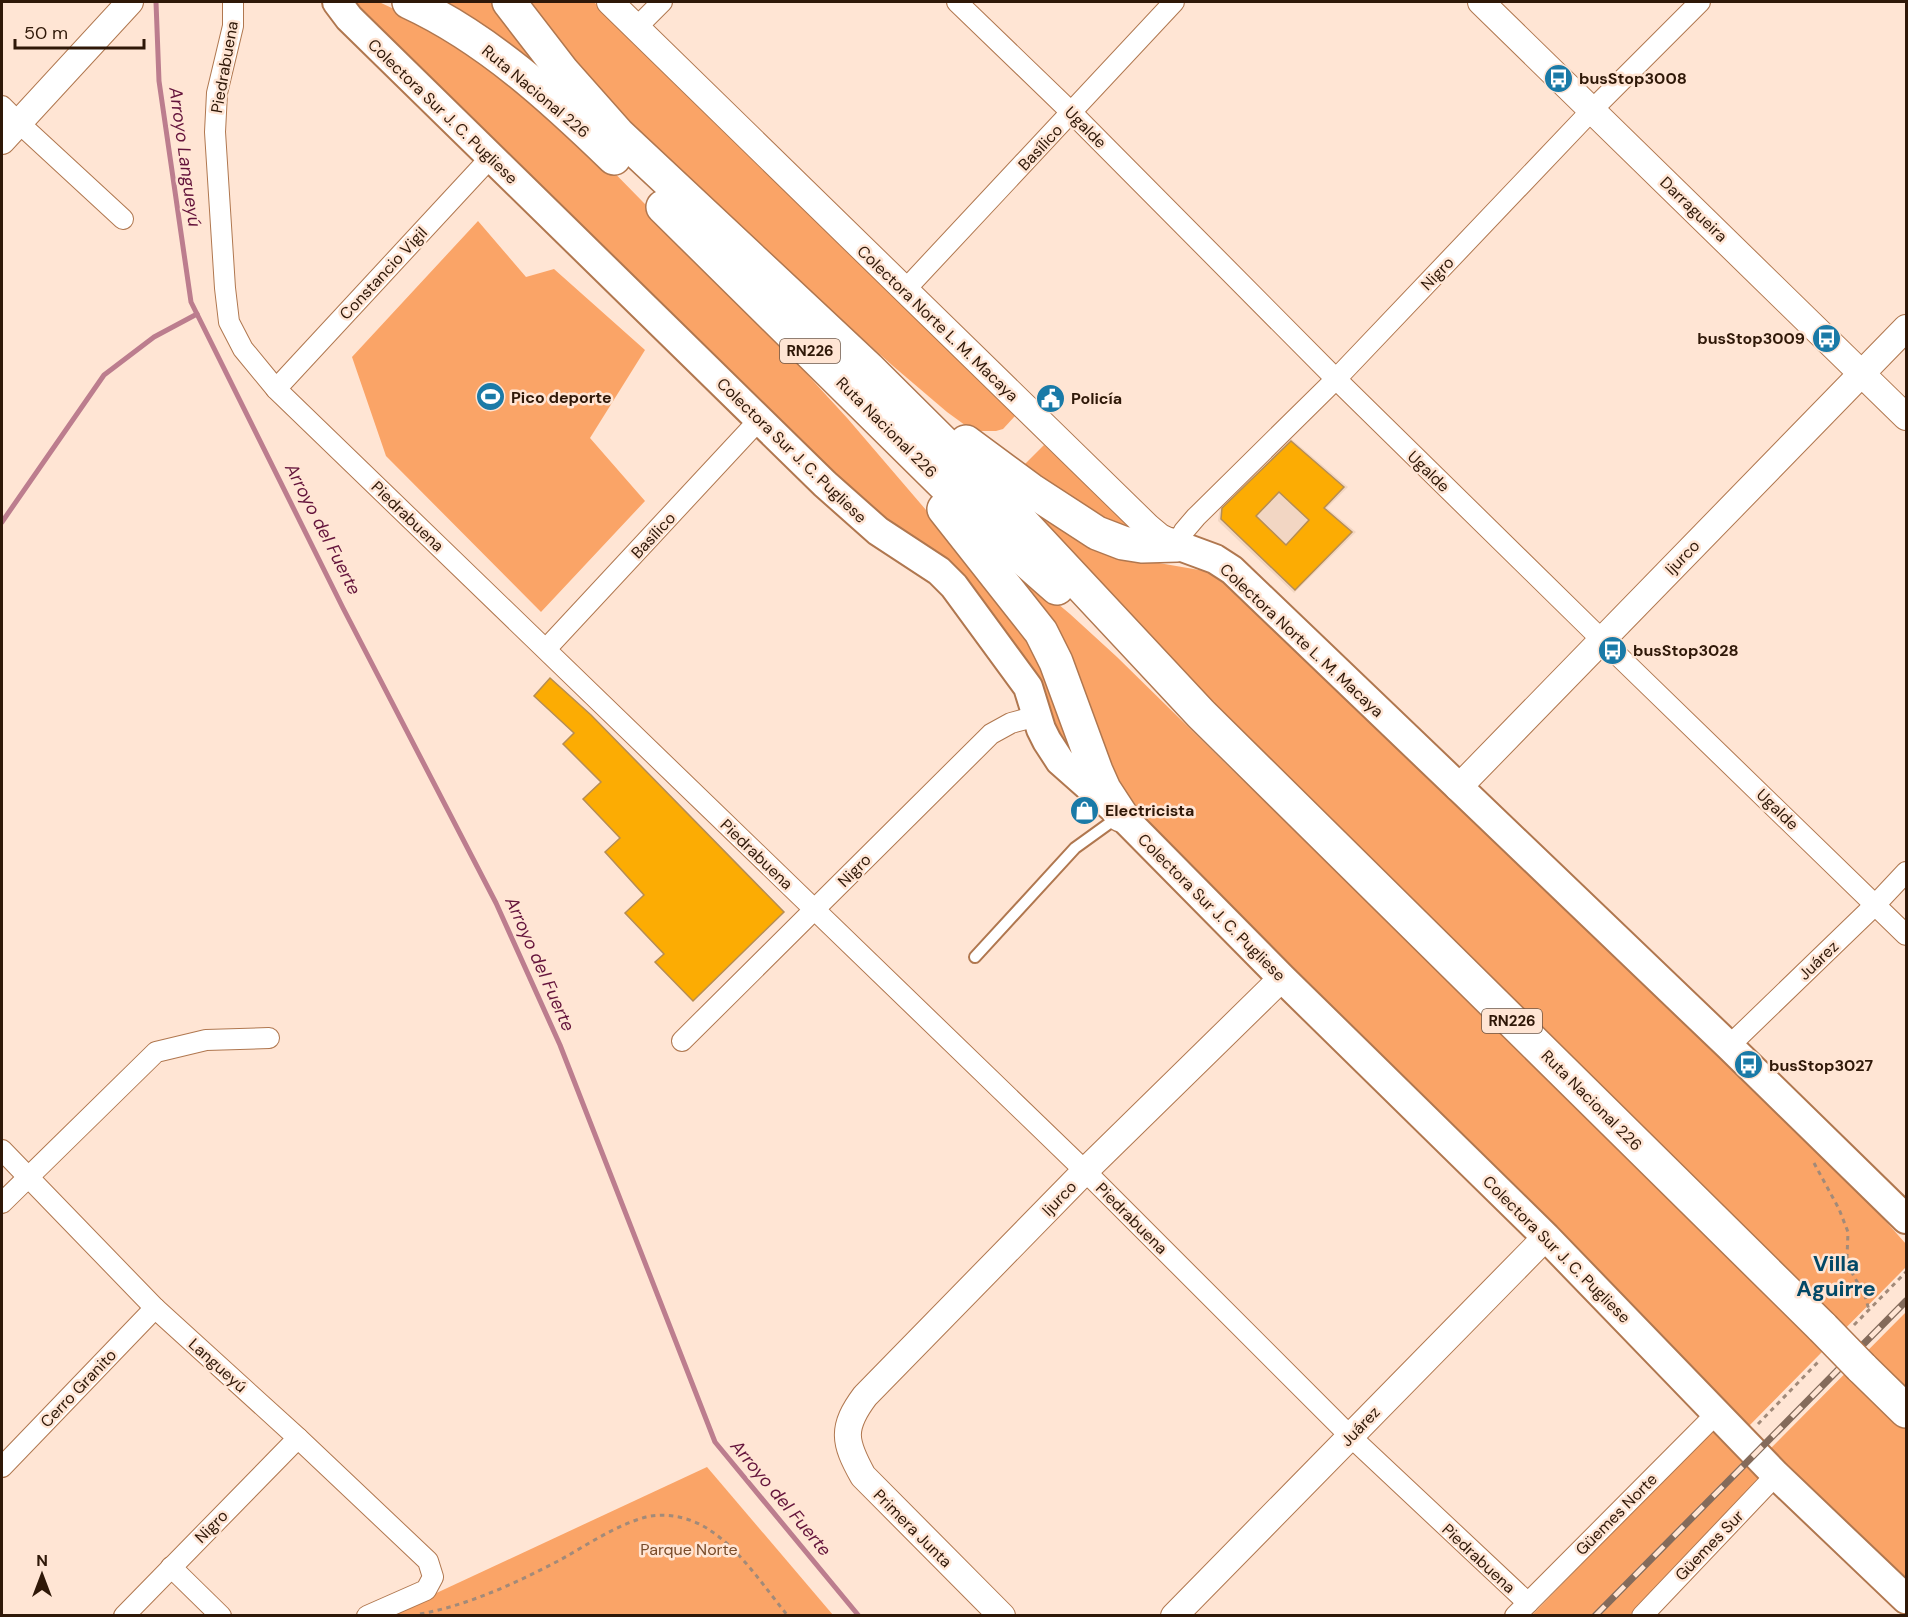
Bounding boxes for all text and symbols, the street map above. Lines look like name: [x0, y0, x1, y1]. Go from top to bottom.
scale bar: [15, 12, 144, 50]
street label: Piedrabuena: [206, 19, 243, 115]
text: 50 m: [24, 21, 68, 45]
street label: Colectora Sur J. C. Pugliese: [363, 34, 522, 189]
street label: Ruta Nacional 226: [477, 40, 594, 143]
bus stop icon: busStop3008: [1542, 62, 1574, 94]
place label: busStop3008: [1579, 68, 1687, 89]
water label: Arroyo Langueyú: [163, 85, 207, 228]
street label: Ugalde: [1060, 102, 1111, 153]
street label: Basílico: [1014, 120, 1067, 175]
street label: Darragueira: [1655, 172, 1732, 247]
street label: Constancio Vigil: [335, 222, 432, 324]
street label: Colectora Norte L. M. Macaya: [853, 241, 1023, 406]
street label: Nigro: [1416, 252, 1458, 295]
bus stop icon: busStop3009: [1810, 322, 1842, 354]
place label: busStop3009: [1697, 328, 1805, 349]
road number: RN226: [780, 339, 840, 363]
street label: Ruta Nacional 226: [832, 372, 942, 482]
street label: Colectora Sur J. C. Pugliese: [712, 373, 871, 528]
sports icon: Pico deporte: [474, 381, 506, 413]
public building icon: Policía: [1034, 382, 1066, 414]
place label: Pico deporte: [511, 387, 612, 408]
place label: Policía: [1071, 388, 1122, 409]
street label: Ugalde: [1403, 446, 1454, 497]
water label: Arroyo del Fuerte: [279, 458, 367, 599]
street label: Piedrabuena: [367, 476, 448, 556]
street label: Basílico: [627, 508, 680, 563]
street label: Ijurco: [1661, 535, 1704, 579]
street label: Colectora Norte L. M. Macaya: [1215, 559, 1388, 722]
bus stop icon: busStop3028: [1596, 634, 1628, 666]
place label: busStop3028: [1633, 640, 1739, 661]
street label: Ugalde: [1752, 784, 1803, 835]
shop icon: Electricista: [1068, 794, 1100, 826]
place label: Electricista: [1105, 800, 1194, 821]
street label: Piedrabuena: [716, 814, 797, 894]
street label: Colectora Sur J. C. Pugliese: [1133, 829, 1290, 986]
street label: Nigro: [833, 849, 876, 892]
water label: Arroyo del Fuerte: [499, 892, 580, 1035]
street label: Juárez: [1794, 936, 1843, 985]
road number: RN226: [1482, 1009, 1542, 1033]
street label: Ruta Nacional 226: [1537, 1045, 1647, 1155]
bus stop icon: busStop3027: [1732, 1049, 1764, 1081]
place label: busStop3027: [1769, 1055, 1873, 1076]
street label: Colectora Sur J. C. Pugliese: [1478, 1171, 1635, 1328]
street label: Ijurco: [1038, 1176, 1081, 1220]
street label: Piedrabuena: [1091, 1178, 1172, 1259]
district label: Villa Aguirre: [1796, 1249, 1876, 1303]
street label: Langueyú: [184, 1334, 251, 1397]
street label: Cerro Granito: [36, 1345, 121, 1432]
street label: Juárez: [1336, 1402, 1385, 1451]
water label: Arroyo del Fuerte: [725, 1434, 837, 1561]
street label: Güemes Norte: [1571, 1469, 1662, 1560]
street label: Primera Junta: [869, 1485, 956, 1572]
street label: Nigro: [190, 1505, 233, 1548]
street label: Güemes Sur: [1670, 1505, 1748, 1585]
street label: Piedrabuena: [1437, 1519, 1520, 1598]
park label: Parque Norte: [640, 1539, 738, 1560]
north arrow: [12, 1545, 72, 1605]
text: N: [36, 1550, 48, 1571]

